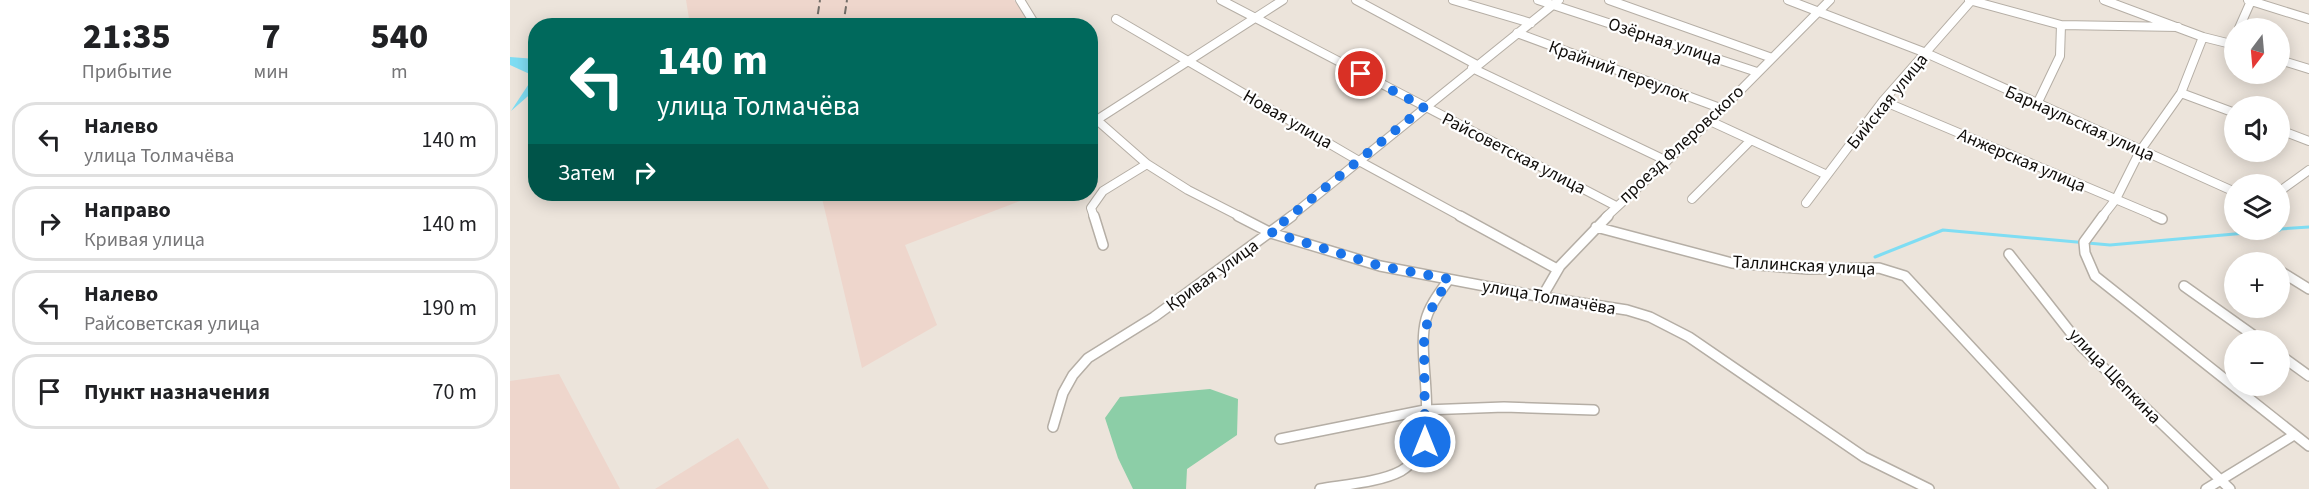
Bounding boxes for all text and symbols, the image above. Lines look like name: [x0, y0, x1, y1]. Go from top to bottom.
text: 21:35: [83, 11, 171, 62]
text: 7: [262, 11, 281, 62]
text: 540: [371, 11, 428, 62]
street label: Озёрная улица: [1605, 11, 1725, 72]
north arrow: [2224, 18, 2290, 84]
map controls: [2224, 18, 2290, 396]
text: 140 m: [657, 31, 768, 91]
street label: Крайний переулок: [1545, 34, 1693, 109]
icon: left: [558, 42, 636, 120]
pin: [1335, 48, 1386, 99]
street label: Бийская улица: [1841, 48, 1934, 155]
icon: arrive: [1344, 57, 1377, 90]
text: Прибытие: [82, 58, 172, 86]
text: мин: [254, 58, 289, 86]
text: m: [391, 58, 408, 86]
street label: Барнаульская улица: [2001, 79, 2159, 168]
street label: проезд Флеровского: [1613, 80, 1750, 209]
street label: Новая улица: [1238, 84, 1337, 155]
text: улица Толмачёва: [657, 87, 860, 126]
button: sound: [2224, 96, 2290, 162]
street label: Райсоветская улица: [1438, 106, 1590, 201]
text: Налево: [84, 110, 158, 142]
street label: Анжерская улица: [1954, 122, 2090, 199]
icon: left: [33, 123, 66, 156]
text: 140 m: [422, 124, 477, 156]
text: улица Толмачёва: [84, 142, 234, 170]
icon: right: [628, 156, 661, 189]
text: Затем: [558, 157, 616, 189]
button: layers: [2224, 174, 2290, 240]
text: Направо: [84, 194, 171, 226]
icon: right: [33, 207, 66, 240]
text: 140 m: [422, 208, 477, 240]
text: Кривая улица: [84, 226, 205, 254]
street label: Кривая улица: [1161, 233, 1264, 318]
street label: Таллинская улица: [1732, 249, 1876, 282]
button: +: [2224, 252, 2290, 318]
street label: улица Толмачёва: [1480, 273, 1618, 322]
text: Налево: [84, 278, 158, 310]
icon: left: [33, 291, 66, 324]
text: 190 m: [422, 292, 477, 324]
text: Райсоветская улица: [84, 310, 260, 338]
street label: улица Щепкина: [2063, 323, 2167, 430]
button: −: [2224, 330, 2290, 396]
icon: arrive: [33, 375, 66, 408]
text: Пункт назначения: [84, 376, 270, 408]
text: 70 m: [432, 376, 477, 408]
position arrow: [1393, 410, 1457, 474]

